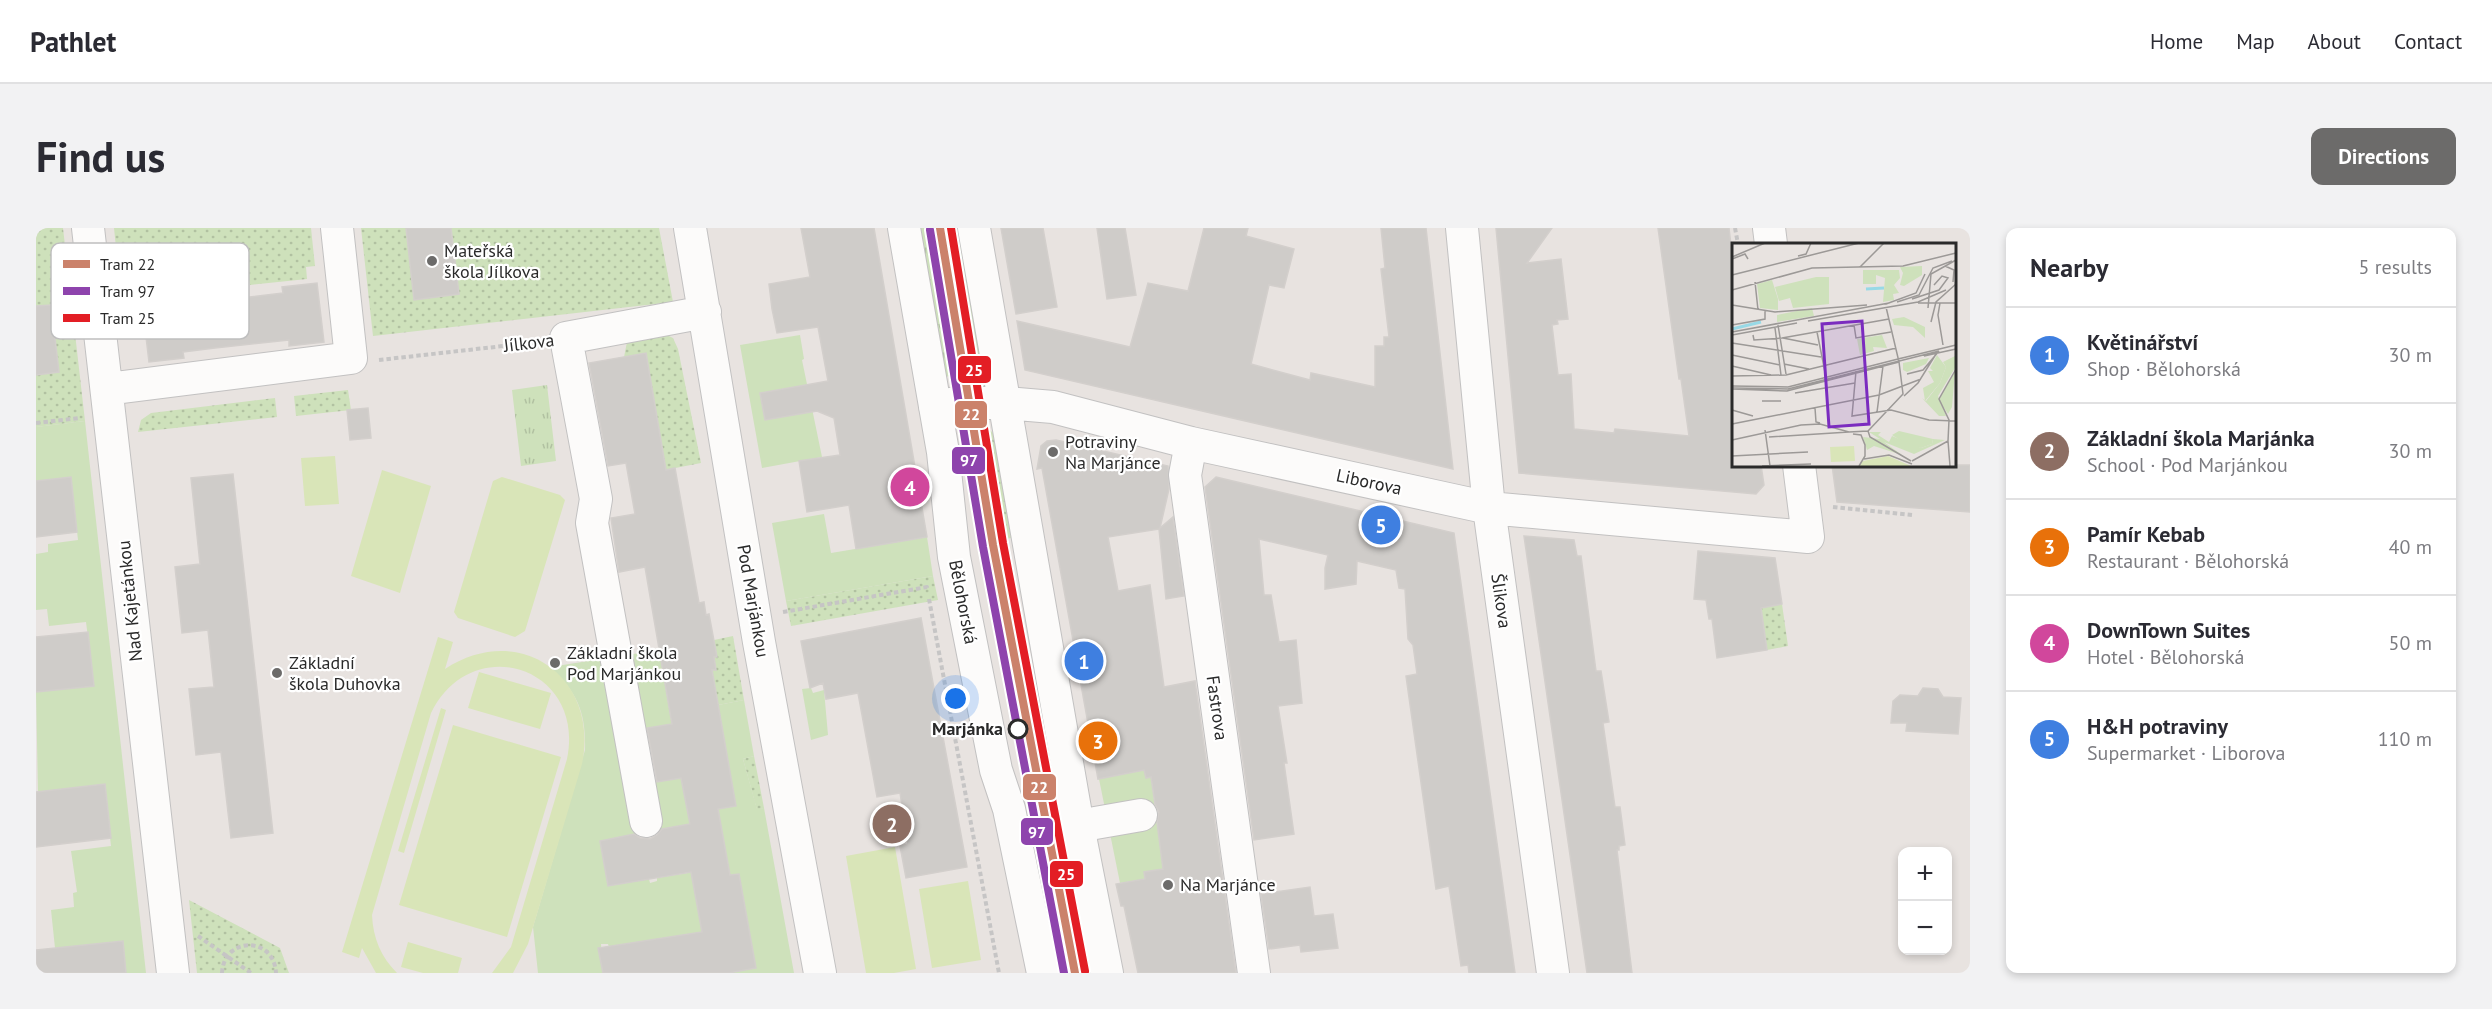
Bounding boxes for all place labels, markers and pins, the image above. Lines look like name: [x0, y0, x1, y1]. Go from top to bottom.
place label: Mateřská škola Jílkova: [444, 239, 539, 283]
marker: Mateřská škola Jílkova: [425, 254, 439, 268]
place label: Potraviny Na Marjánce: [1065, 430, 1161, 474]
marker: Potraviny Na Marjánce: [1046, 445, 1060, 459]
pin: 4: [890, 464, 930, 510]
pin: 5: [1362, 502, 1400, 548]
pin: 1: [1064, 638, 1104, 684]
place label: Základní škola Pod Marjánkou: [567, 641, 681, 685]
place label: Základní škola Duhovka: [289, 651, 401, 695]
marker: Základní škola Pod Marjánkou: [548, 656, 562, 670]
marker: Základní škola Duhovka: [270, 666, 284, 680]
place label: Marjánka: [932, 717, 1003, 740]
pin: 3: [1078, 718, 1118, 764]
marker: Marjánka: [1008, 719, 1028, 739]
pin: 2: [872, 802, 912, 846]
place label: Na Marjánce: [1180, 873, 1276, 896]
marker: Na Marjánce: [1161, 878, 1175, 892]

